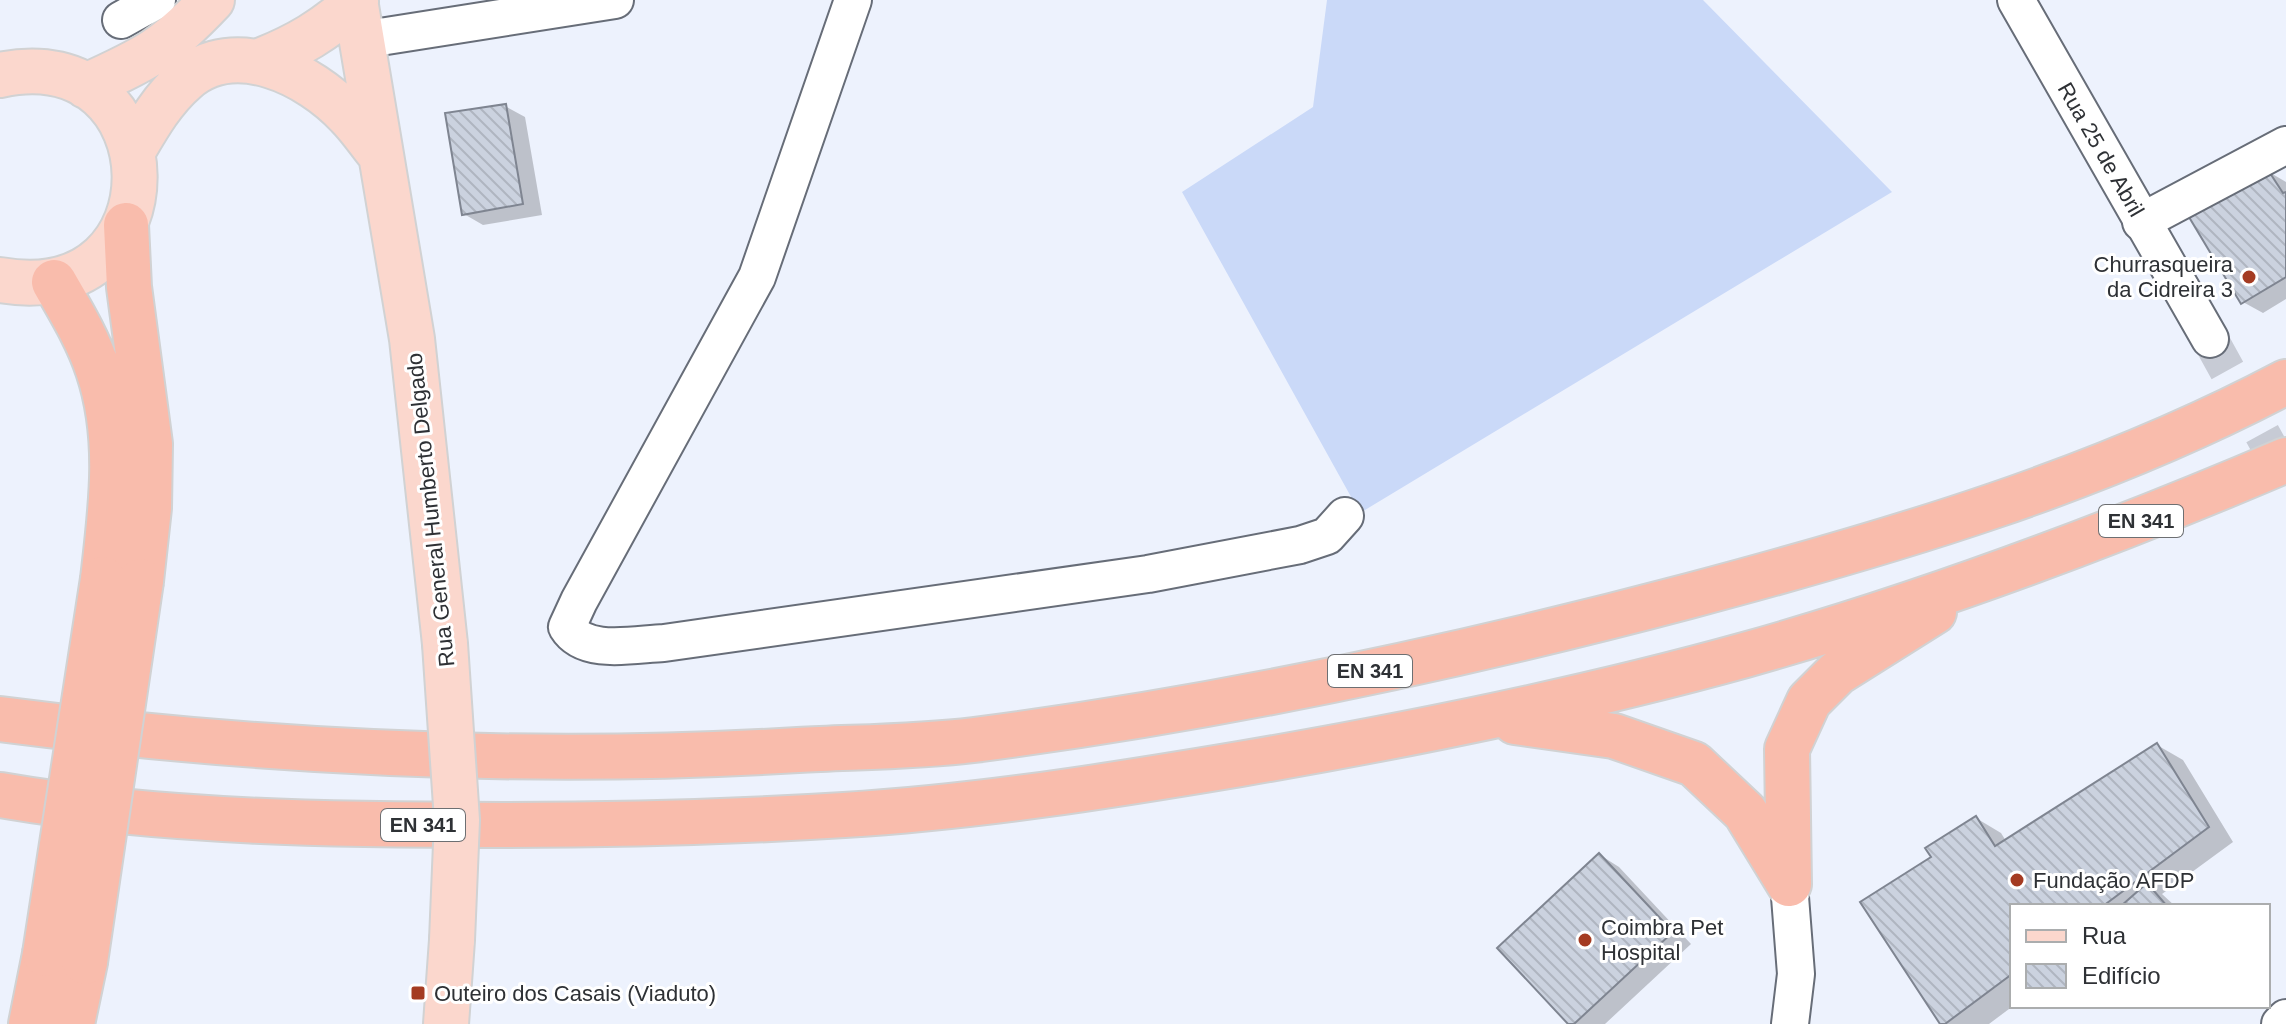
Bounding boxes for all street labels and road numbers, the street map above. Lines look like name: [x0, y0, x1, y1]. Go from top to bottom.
street label: Rua 25 de Abril: [2053, 78, 2149, 221]
street label: Rua General Humberto Delgado: [402, 352, 459, 668]
road number: EN 341: [2099, 505, 2183, 537]
road number: EN 341: [1328, 655, 1412, 687]
road number: EN 341: [381, 809, 465, 841]

